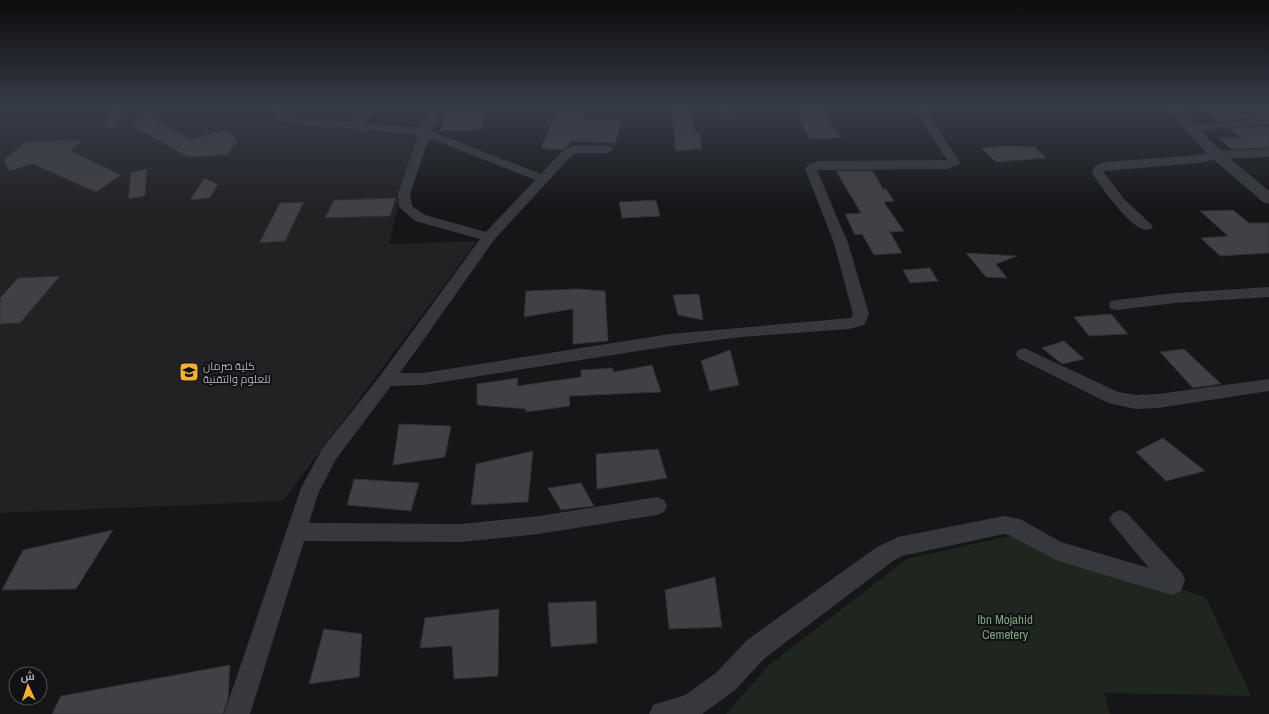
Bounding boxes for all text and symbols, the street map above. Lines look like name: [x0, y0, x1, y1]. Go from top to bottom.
place label: كلية صرمان للعلوم والتقنية: [203, 359, 271, 387]
school or university icon: كلية صرمان للعلوم والتقنية: [178, 361, 200, 383]
park label: Ibn Mojahid Cemetery: [977, 611, 1033, 643]
north arrow: [8, 666, 48, 706]
text: ش: [20, 669, 35, 683]

